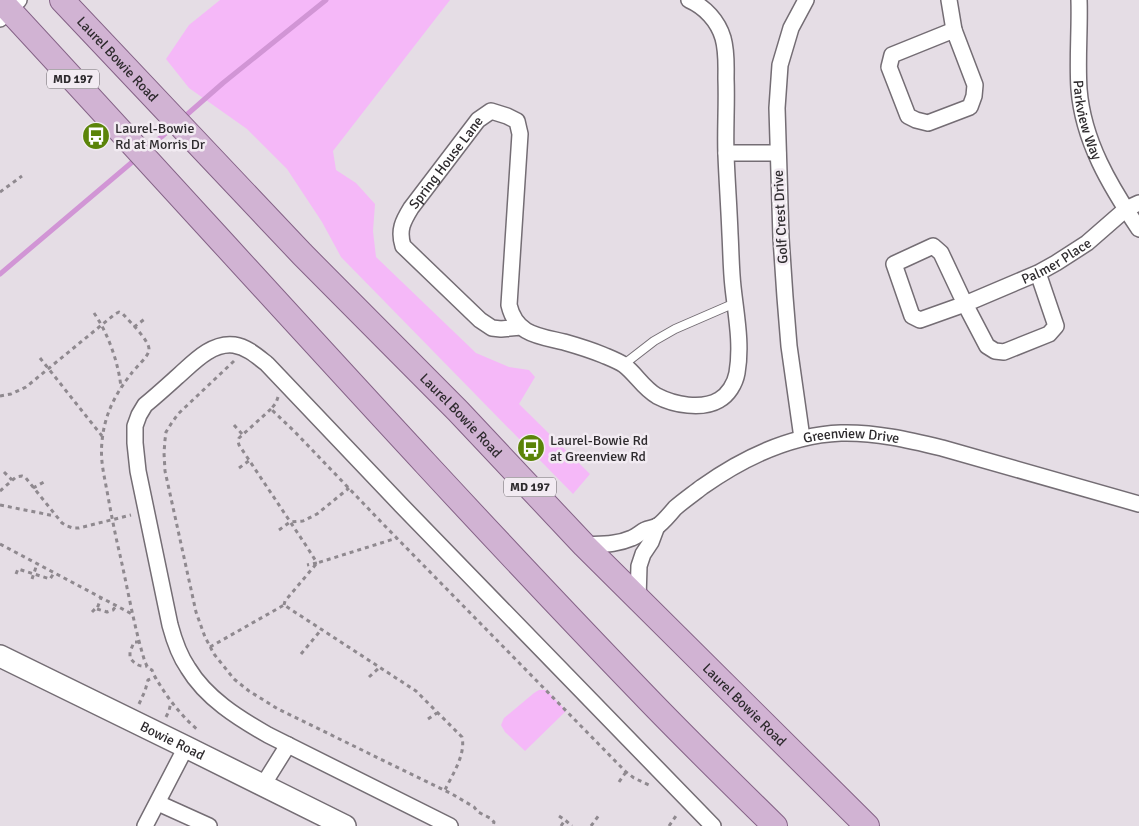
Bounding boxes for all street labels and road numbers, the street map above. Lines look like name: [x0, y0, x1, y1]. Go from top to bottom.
street label: Laurel Bowie Road: [73, 13, 162, 105]
road number: MD 197: [47, 70, 99, 88]
street label: Parkview Way: [1070, 80, 1106, 163]
street label: Spring House Lane: [405, 113, 487, 213]
street label: Golf Crest Drive: [770, 170, 791, 264]
street label: Palmer Place: [1019, 235, 1095, 288]
street label: Laurel Bowie Road: [416, 370, 505, 461]
street label: Greenview Drive: [802, 425, 901, 447]
road number: MD 197: [504, 478, 556, 497]
street label: Laurel Bowie Road: [699, 660, 790, 750]
street label: Bowie Road: [137, 718, 207, 764]

